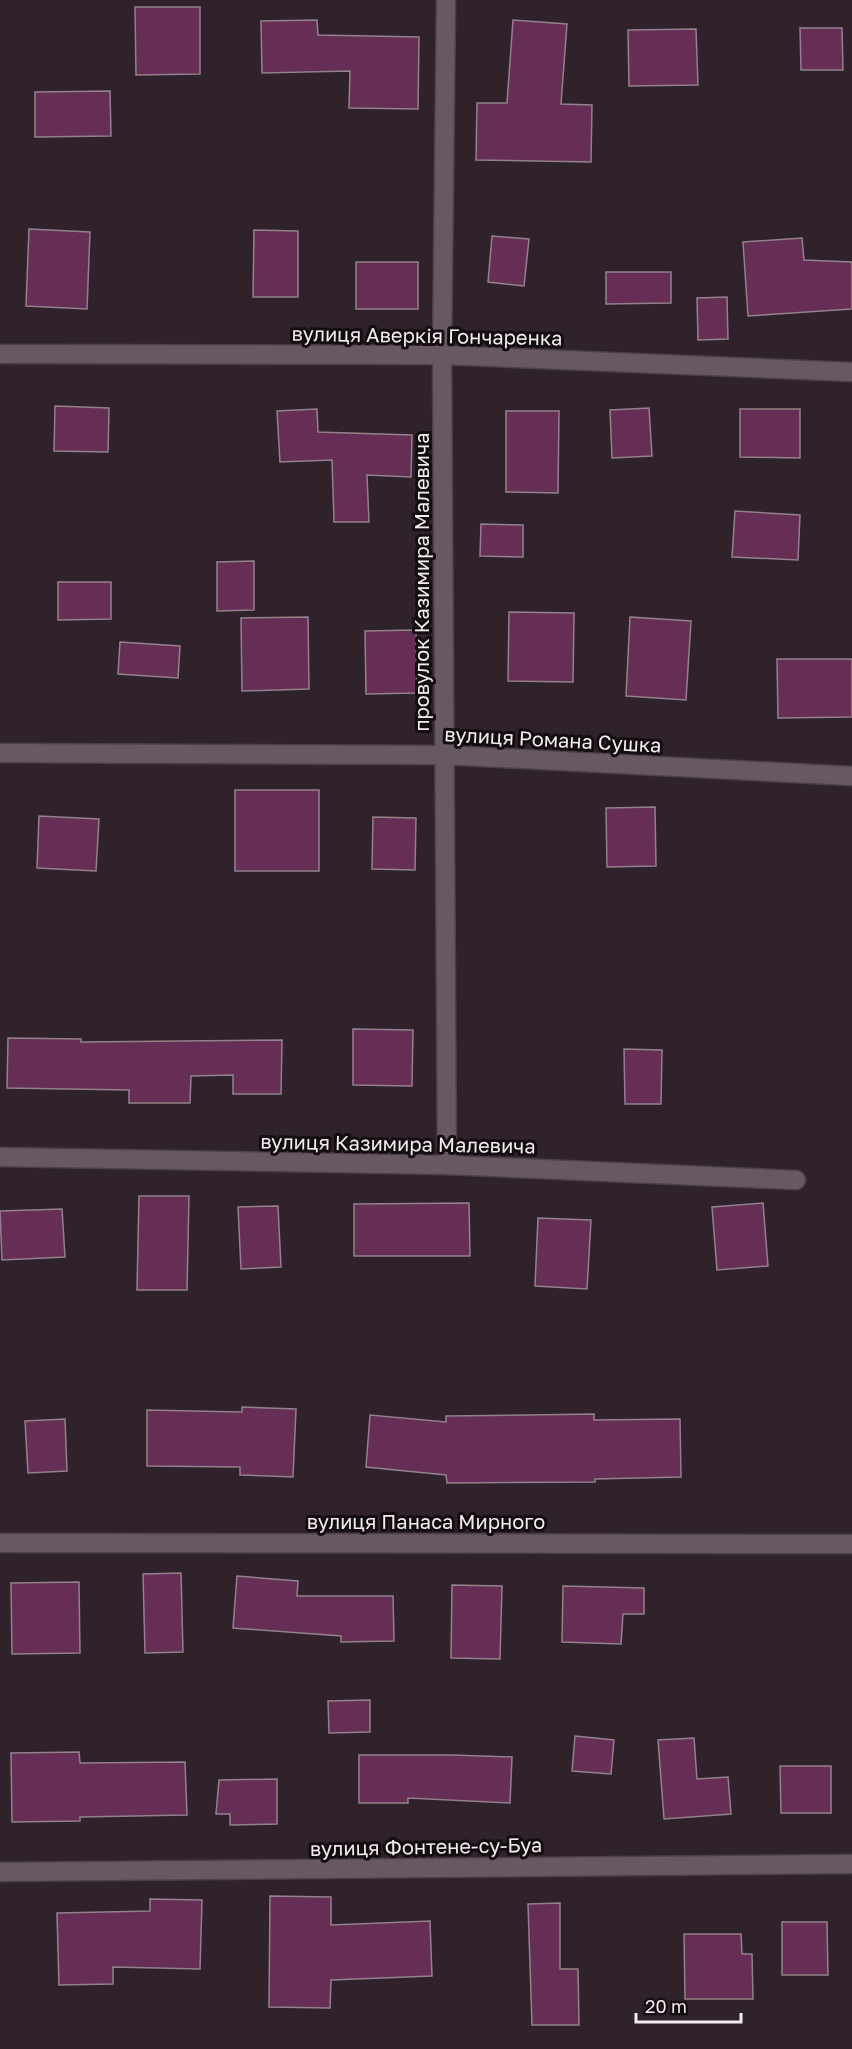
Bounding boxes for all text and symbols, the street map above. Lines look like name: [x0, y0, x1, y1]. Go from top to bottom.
street label: вулиця Аверкія Гончаренка: [291, 321, 563, 349]
street label: провулок Казимира Малевича: [409, 433, 433, 731]
street label: вулиця Романа Сушка: [444, 721, 662, 757]
street label: вулиця Казимира Малевича: [260, 1129, 536, 1157]
street label: вулиця Панаса Мирного: [307, 1509, 545, 1533]
street label: вулиця Фонтене-су-Буа: [310, 1832, 542, 1860]
scale bar: [636, 1986, 741, 2024]
text: 20 m: [645, 1995, 687, 2017]

